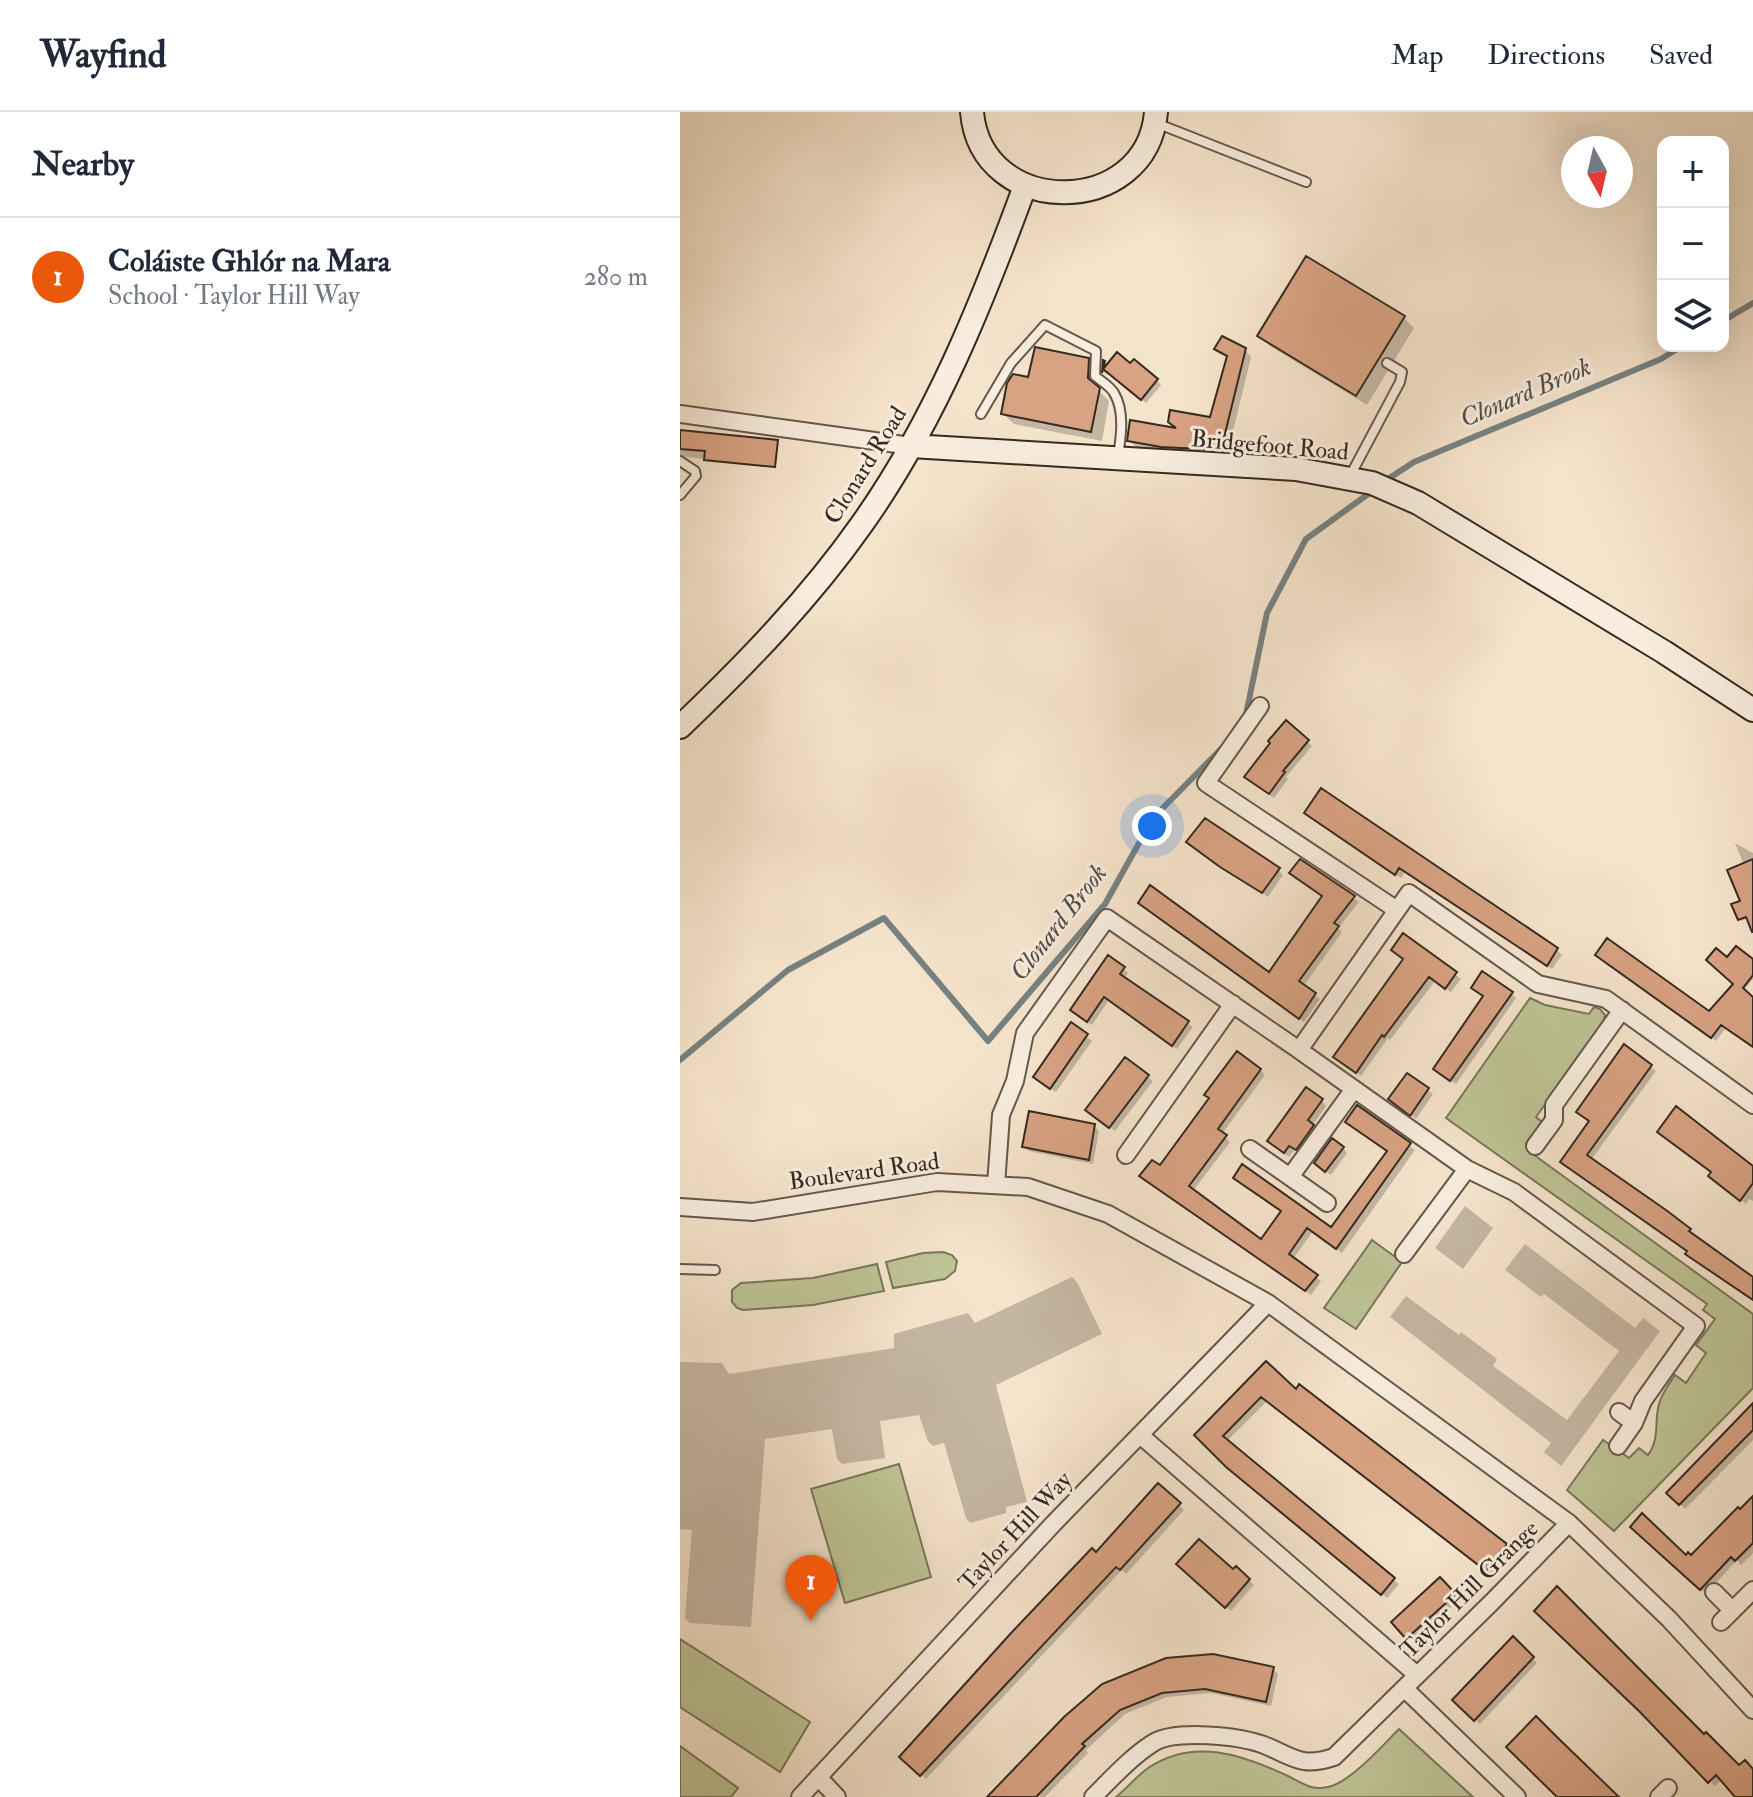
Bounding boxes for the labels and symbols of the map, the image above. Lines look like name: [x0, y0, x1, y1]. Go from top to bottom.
north arrow: [1561, 136, 1633, 208]
water label: Clonard Brook: [1455, 351, 1596, 435]
street label: Clonard Road: [817, 400, 914, 530]
street label: Bridgefoot Road: [1190, 423, 1350, 468]
your location: [1132, 806, 1172, 846]
water label: Clonard Brook: [1003, 858, 1114, 987]
street label: Boulevard Road: [787, 1146, 942, 1197]
street label: Taylor Hill Way: [952, 1465, 1079, 1598]
street label: Taylor Hill Grange: [1394, 1514, 1545, 1665]
pin: 1: [785, 1555, 837, 1621]

